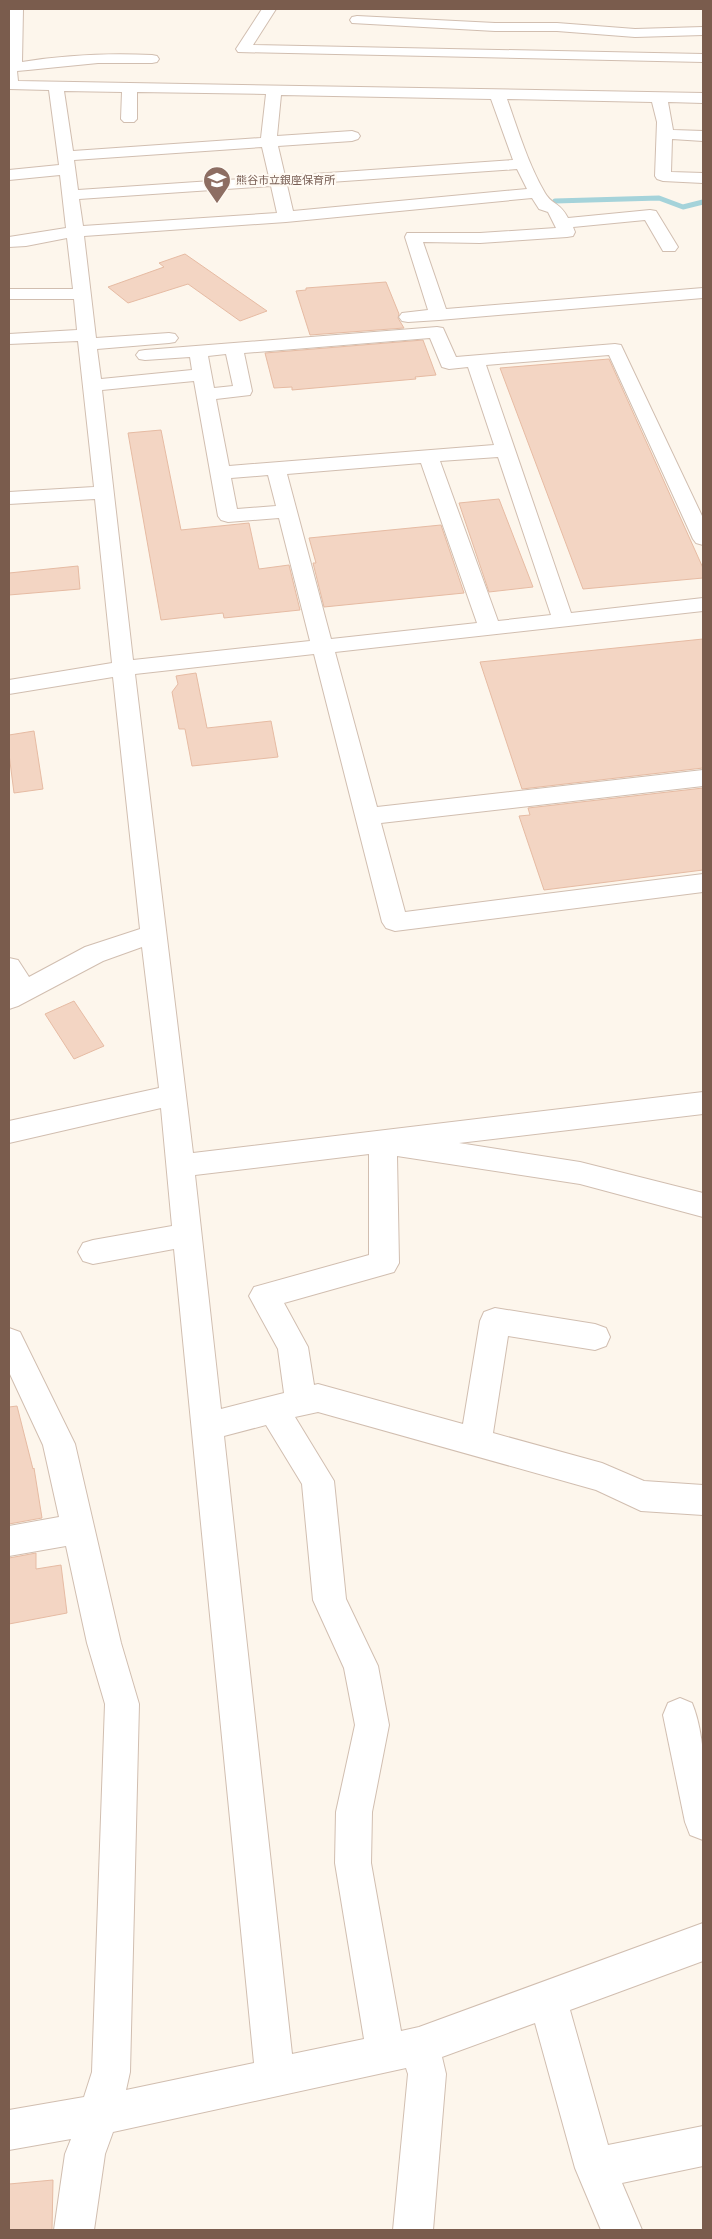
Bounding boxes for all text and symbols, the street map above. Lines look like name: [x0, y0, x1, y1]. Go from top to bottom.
school or university icon: 熊谷市立銀座保育所: [202, 165, 232, 204]
place label: 熊谷市立銀座保育所: [236, 174, 336, 187]

